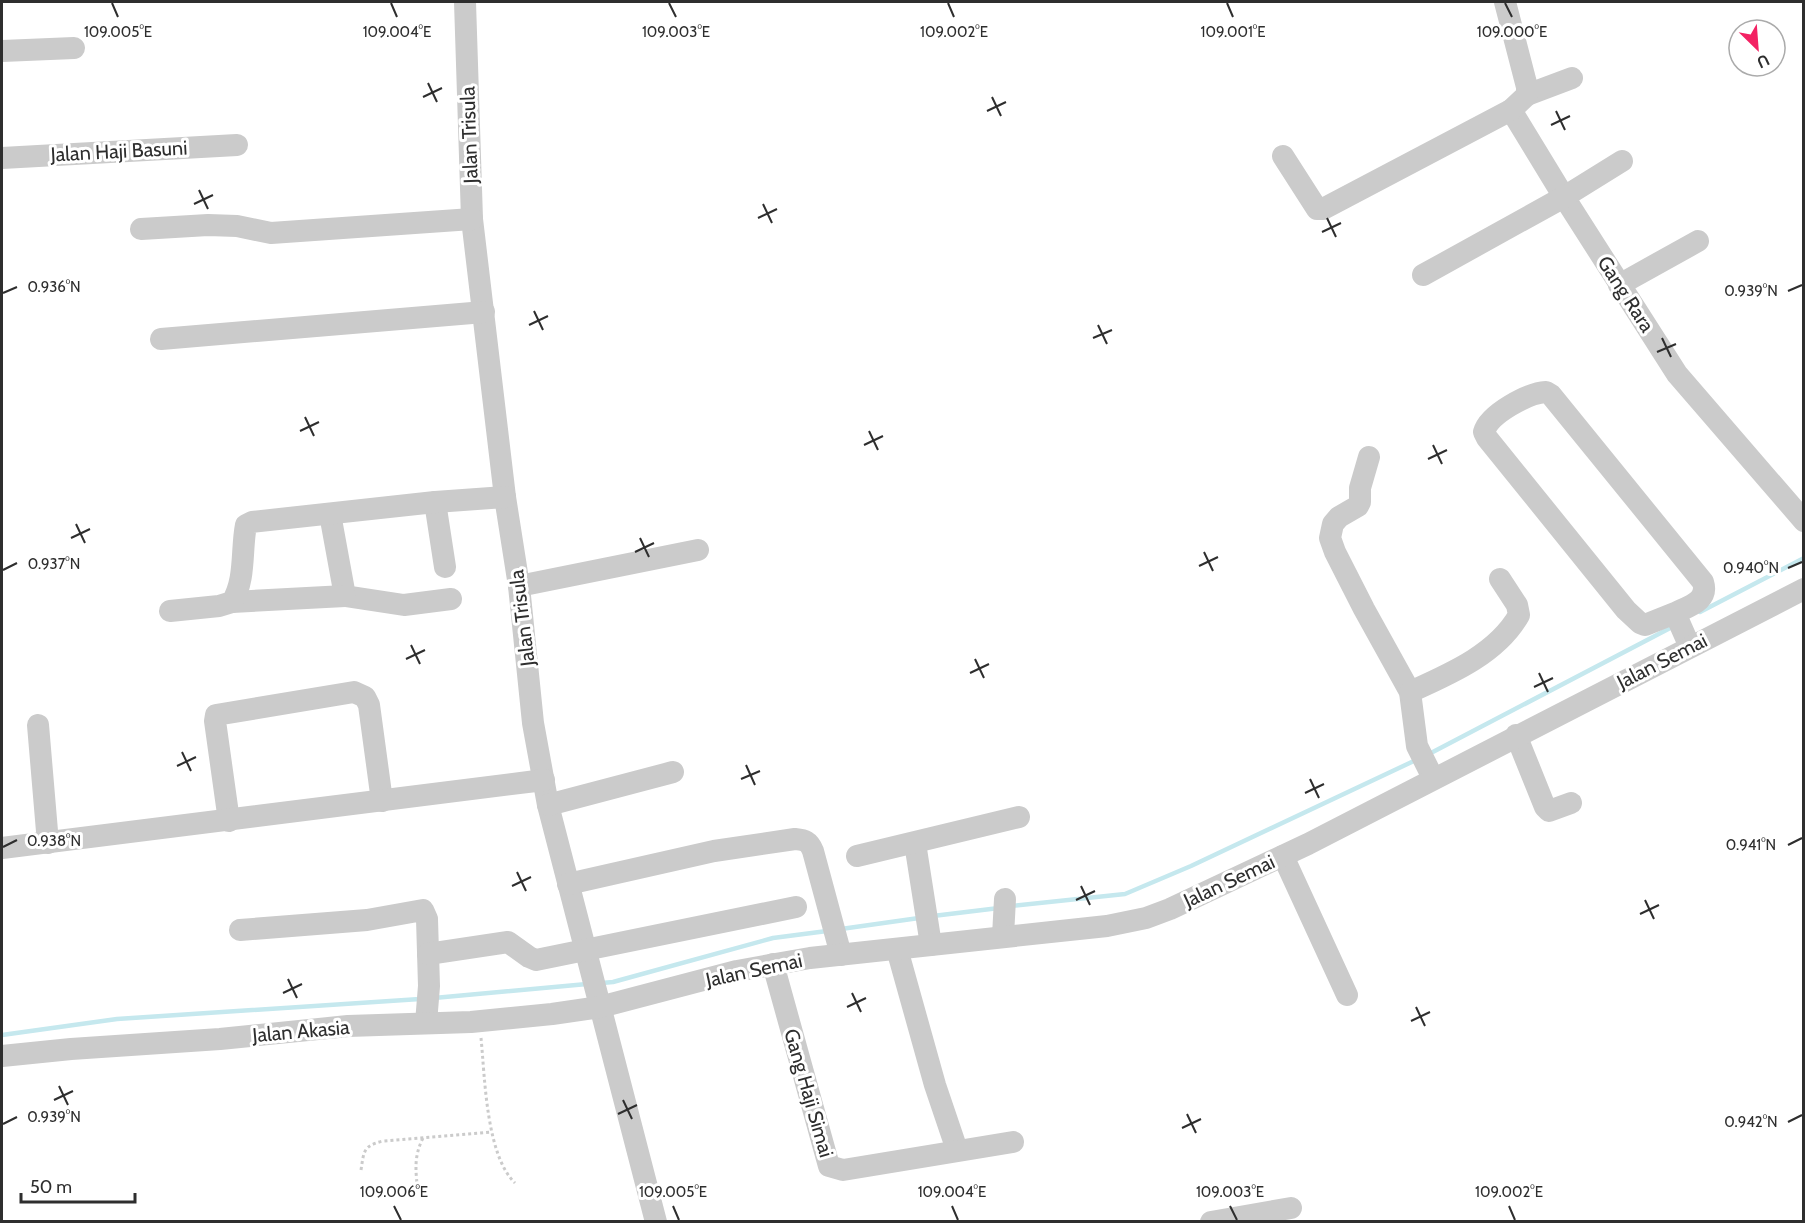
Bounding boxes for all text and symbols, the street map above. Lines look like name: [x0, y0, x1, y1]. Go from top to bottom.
north arrow: [1727, 18, 1787, 78]
text: 109.005°E: [84, 23, 152, 41]
text: 109.004°E: [363, 23, 431, 41]
text: 109.003°E: [642, 23, 710, 41]
text: 109.002°E: [920, 23, 988, 41]
text: 109.001°E: [1201, 23, 1265, 41]
text: 109.000°E: [1477, 23, 1547, 41]
text: U: [1754, 50, 1772, 72]
street label: Jalan Trisula: [455, 86, 483, 185]
street label: Jalan Haji Basuni: [49, 135, 188, 167]
street label: Gang Rara: [1593, 251, 1660, 337]
text: 0.936°N: [27, 278, 81, 296]
text: 0.939°N: [1724, 282, 1778, 300]
text: 0.937°N: [28, 555, 80, 573]
text: 0.940°N: [1723, 559, 1779, 577]
street label: Jalan Trisula: [504, 568, 540, 669]
street label: Jalan Semai: [1612, 628, 1711, 694]
text: 0.938°N: [27, 832, 81, 850]
text: 0.941°N: [1726, 836, 1776, 854]
street label: Jalan Semai: [1179, 849, 1278, 913]
street label: Jalan Semai: [703, 948, 804, 992]
street label: Jalan Akasia: [250, 1015, 351, 1047]
street label: Gang Haji Simai: [779, 1026, 839, 1160]
text: 0.939°N: [27, 1108, 81, 1126]
text: 0.942°N: [1724, 1113, 1778, 1131]
scale bar: [21, 1166, 135, 1204]
text: 50 m: [30, 1176, 72, 1198]
text: 109.006°E: [360, 1183, 428, 1201]
text: 109.005°E: [639, 1183, 707, 1201]
text: 109.004°E: [918, 1183, 986, 1201]
text: 109.003°E: [1196, 1183, 1264, 1201]
text: 109.002°E: [1475, 1183, 1543, 1201]

